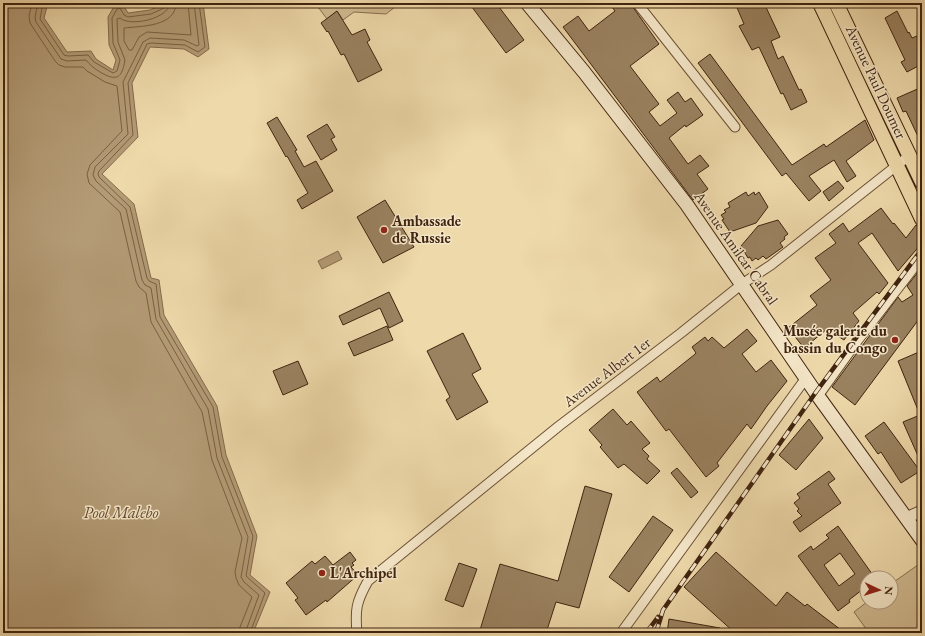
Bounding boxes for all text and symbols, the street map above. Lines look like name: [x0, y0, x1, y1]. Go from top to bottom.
street label: Avenue Paul Doumer: [841, 21, 911, 142]
street label: Avenue Amilcar Cabral: [690, 186, 783, 308]
place label: Ambassade de Russie: [391, 211, 461, 247]
marker: Ambassade de Russie: [379, 225, 389, 235]
place label: Musée galerie du bassin du Congo: [783, 321, 888, 357]
street label: Avenue Albert 1er: [558, 333, 654, 411]
marker: Musée galerie du bassin du Congo: [890, 335, 900, 345]
water label: Pool Malebo: [84, 502, 158, 523]
place label: L'Archipel: [330, 563, 398, 582]
marker: L'Archipel: [317, 568, 327, 578]
north arrow: [859, 570, 899, 610]
text: N: [882, 586, 896, 596]

